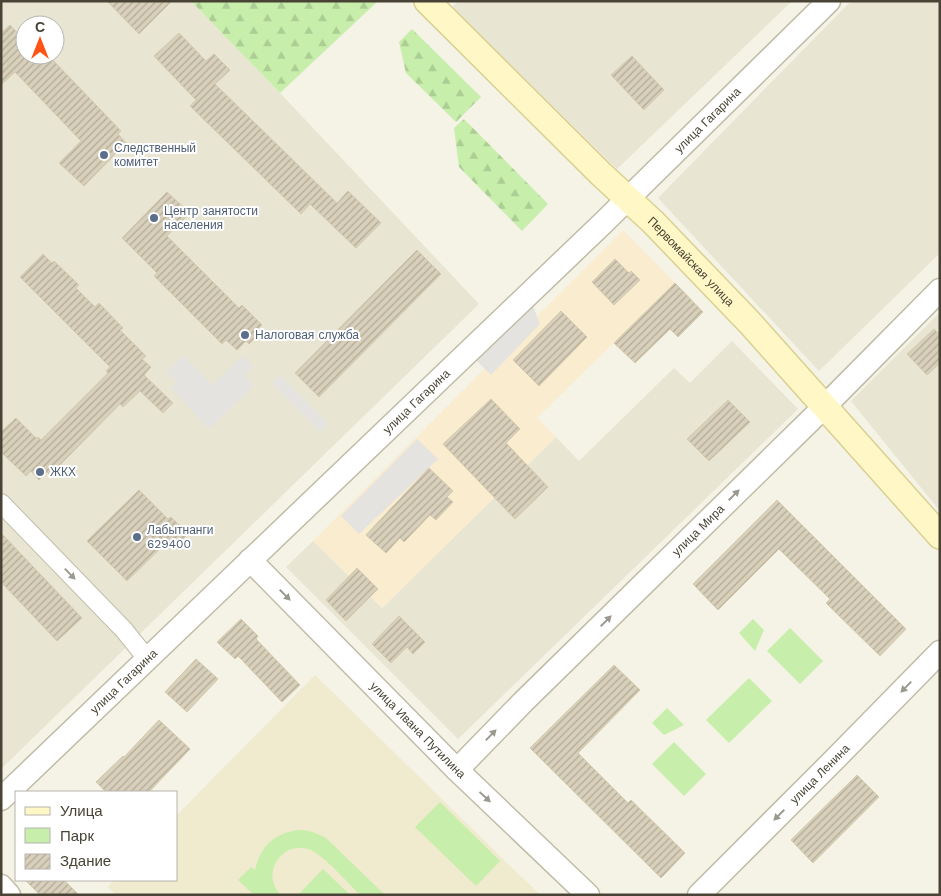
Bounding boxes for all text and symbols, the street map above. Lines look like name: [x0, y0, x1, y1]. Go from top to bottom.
north arrow: [15, 15, 65, 65]
text: С: [35, 19, 45, 35]
street label: улица Гагарина: [672, 84, 744, 156]
place label: Следственный комитет: [114, 141, 196, 169]
marker: Следственный комитет: [98, 149, 110, 161]
place label: Центр занятости населения: [164, 204, 258, 232]
marker: Центр занятости населения: [148, 212, 160, 224]
street label: Первомайская улица: [645, 214, 737, 309]
place label: Налоговая служба: [255, 328, 359, 342]
marker: Налоговая служба: [239, 329, 251, 341]
street label: улица Гагарина: [380, 366, 453, 437]
place label: ЖКХ: [50, 465, 76, 479]
marker: ЖКХ: [34, 466, 46, 478]
one-way arrow: [728, 489, 740, 501]
street label: улица Мира: [669, 502, 727, 559]
place label: Лабытнанги 629400: [147, 523, 214, 551]
marker: Лабытнанги 629400: [131, 531, 143, 543]
one-way arrow: [64, 568, 76, 580]
one-way arrow: [279, 589, 291, 601]
one-way arrow: [600, 615, 612, 627]
street label: улица Гагарина: [88, 646, 160, 717]
street label: улица Ивана Путилина: [367, 679, 469, 782]
one-way arrow: [900, 681, 912, 693]
one-way arrow: [485, 729, 497, 741]
street label: улица Ленина: [787, 741, 853, 807]
legend: [15, 791, 178, 881]
one-way arrow: [479, 791, 491, 803]
text: Улица: [60, 802, 103, 820]
one-way arrow: [774, 809, 786, 821]
text: Парк: [60, 827, 94, 845]
text: Здание: [60, 852, 111, 870]

